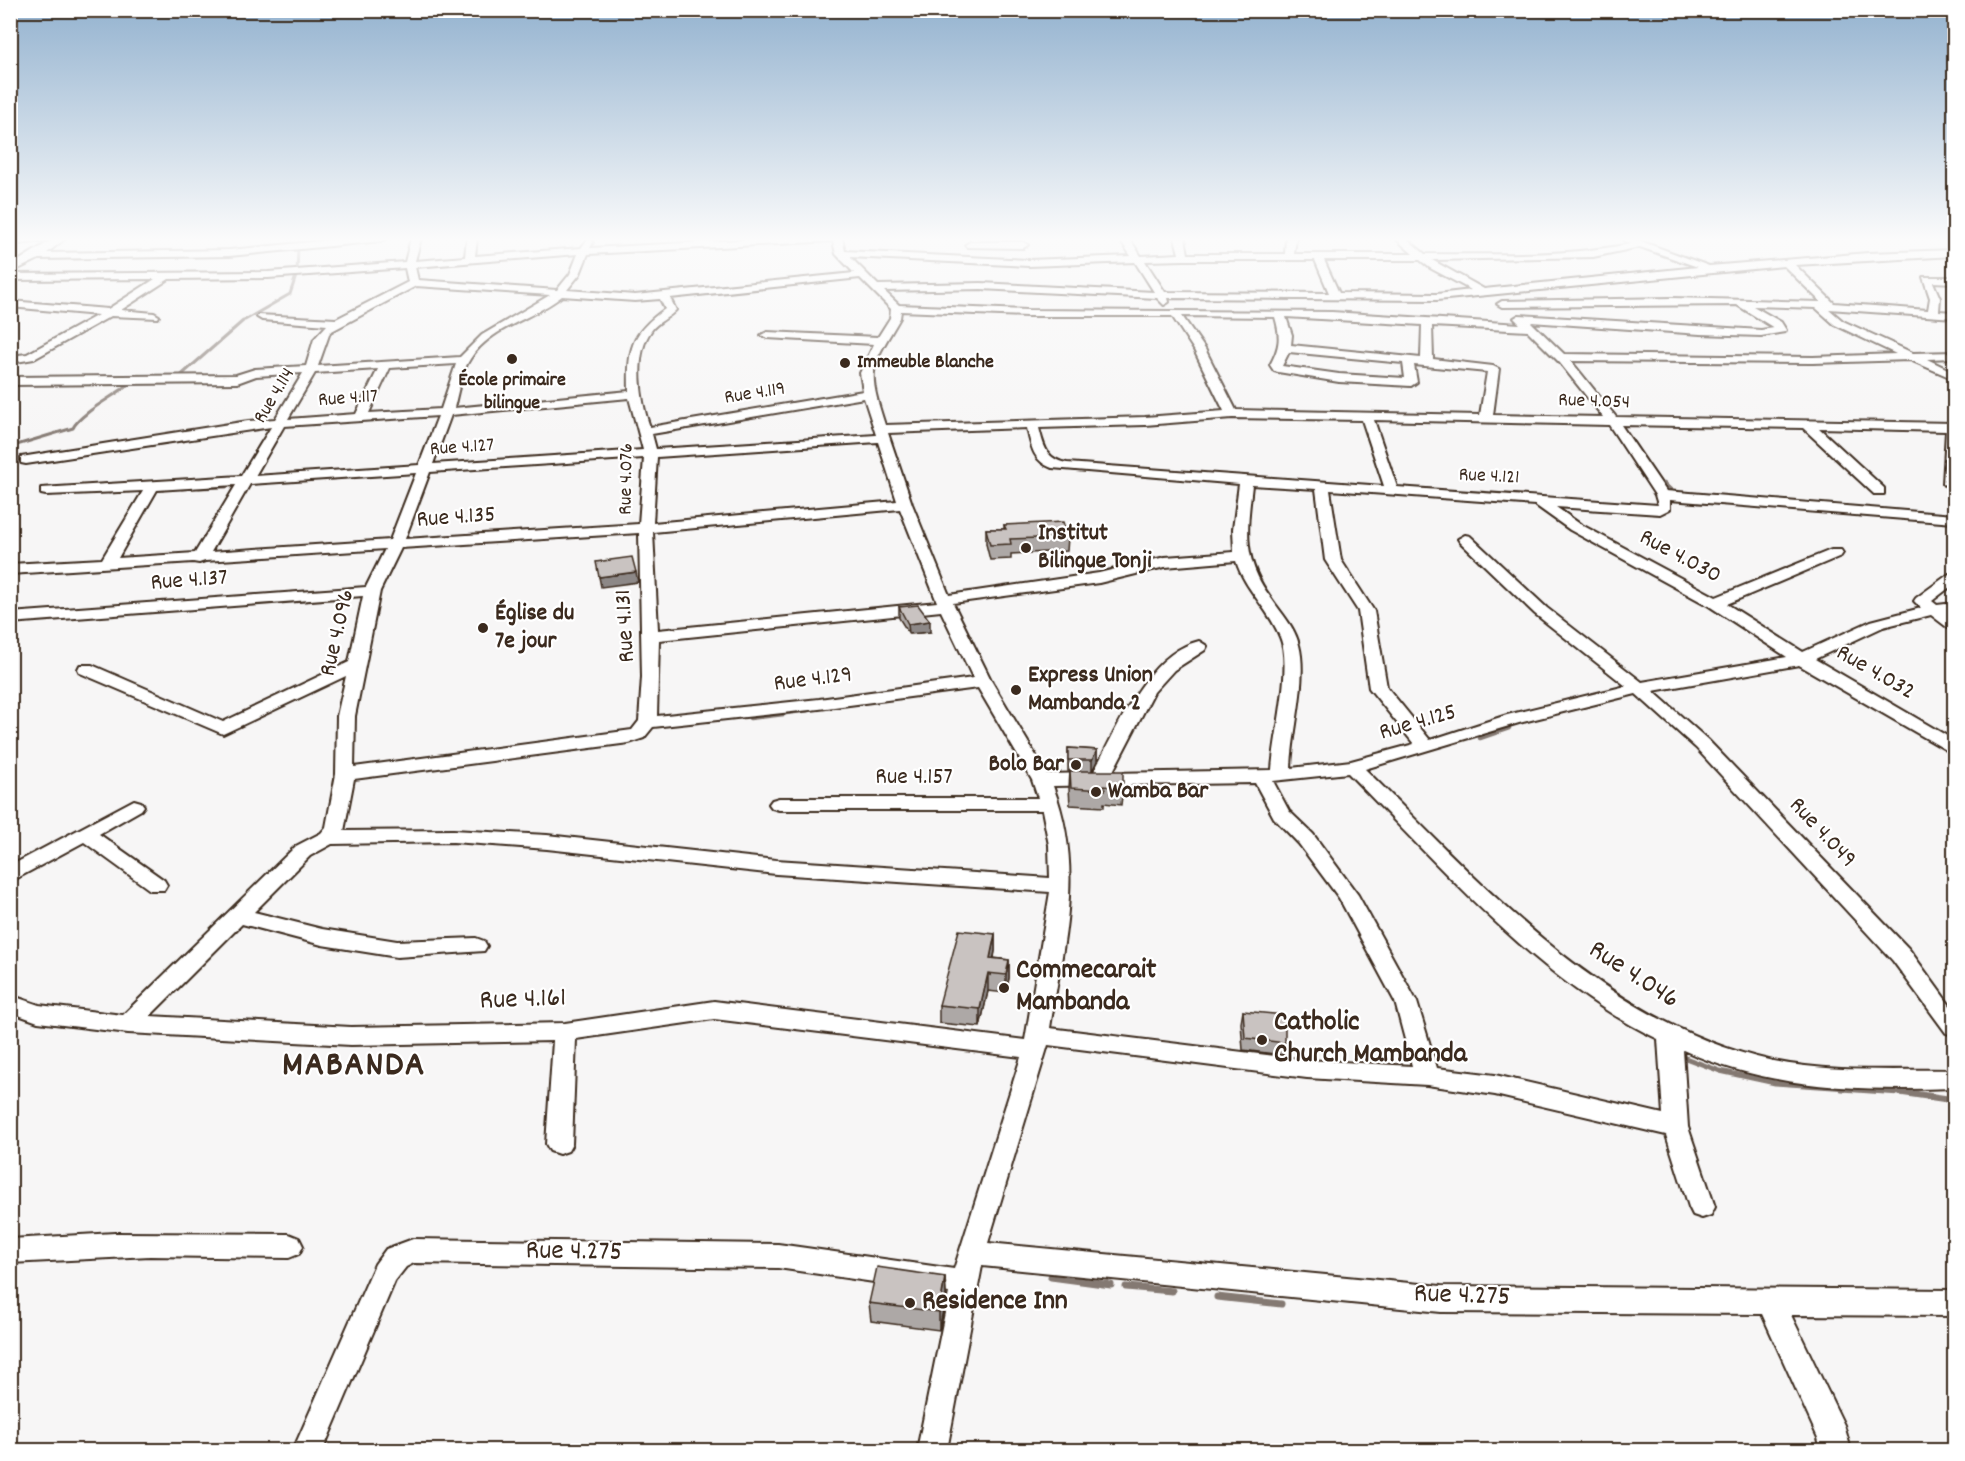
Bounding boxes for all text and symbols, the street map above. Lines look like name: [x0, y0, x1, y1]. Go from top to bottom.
place label: Immeuble Blanche: [857, 349, 994, 377]
marker: École primaire bilingue: [505, 352, 519, 366]
marker: Immeuble Blanche: [838, 356, 852, 370]
street label: Rue 4.114: [247, 363, 303, 429]
place label: École primaire bilingue: [458, 367, 566, 418]
street label: Rue 4.119: [723, 375, 787, 413]
street label: Rue 4.117: [317, 383, 379, 415]
street label: Rue 4.054: [1558, 387, 1630, 417]
street label: Rue 4.127: [429, 432, 495, 464]
street label: Rue 4.076: [612, 443, 642, 515]
street label: Rue 4.121: [1458, 461, 1520, 493]
street label: Rue 4.135: [415, 498, 497, 538]
place label: Institut Bilingue Tonji: [1038, 517, 1152, 579]
street label: Rue 4.030: [1633, 521, 1727, 593]
marker: Institut Bilingue Tonji: [1019, 541, 1033, 555]
street label: Rue 4.137: [149, 561, 229, 601]
street label: Rue 4.096: [312, 586, 364, 680]
street label: Rue 4.131: [607, 589, 645, 663]
place label: Église du 7e jour: [495, 597, 574, 659]
marker: Église du 7e jour: [476, 621, 490, 635]
street label: Rue 4.032: [1829, 637, 1921, 709]
street label: Rue 4.129: [772, 658, 854, 702]
place label: Express Union Mambanda 2: [1028, 659, 1153, 721]
marker: Express Union Mambanda 2: [1009, 683, 1023, 697]
street label: Rue 4.125: [1375, 696, 1461, 750]
place label: Bolo Bar: [989, 748, 1065, 782]
marker: Bolo Bar: [1069, 758, 1083, 772]
street label: Rue 4.157: [875, 761, 953, 795]
place label: Wamba Bar: [1108, 775, 1209, 809]
marker: Wamba Bar: [1089, 785, 1103, 799]
street label: Rue 4.049: [1780, 790, 1864, 876]
street label: Rue 4.046: [1580, 932, 1686, 1020]
place label: Commecarait Mambanda: [1016, 952, 1157, 1024]
street label: Rue 4.161: [479, 979, 567, 1023]
marker: Commecarait Mambanda: [997, 981, 1011, 995]
place label: Catholic Church Mambanda: [1274, 1004, 1468, 1076]
marker: Catholic Church Mambanda: [1255, 1033, 1269, 1047]
district label: MABANDA: [282, 1041, 426, 1093]
street label: Rue 4.275: [525, 1232, 623, 1274]
street label: Rue 4.275: [1413, 1275, 1511, 1319]
place label: Residence Inn: [922, 1283, 1068, 1323]
marker: Residence Inn: [903, 1296, 917, 1310]

